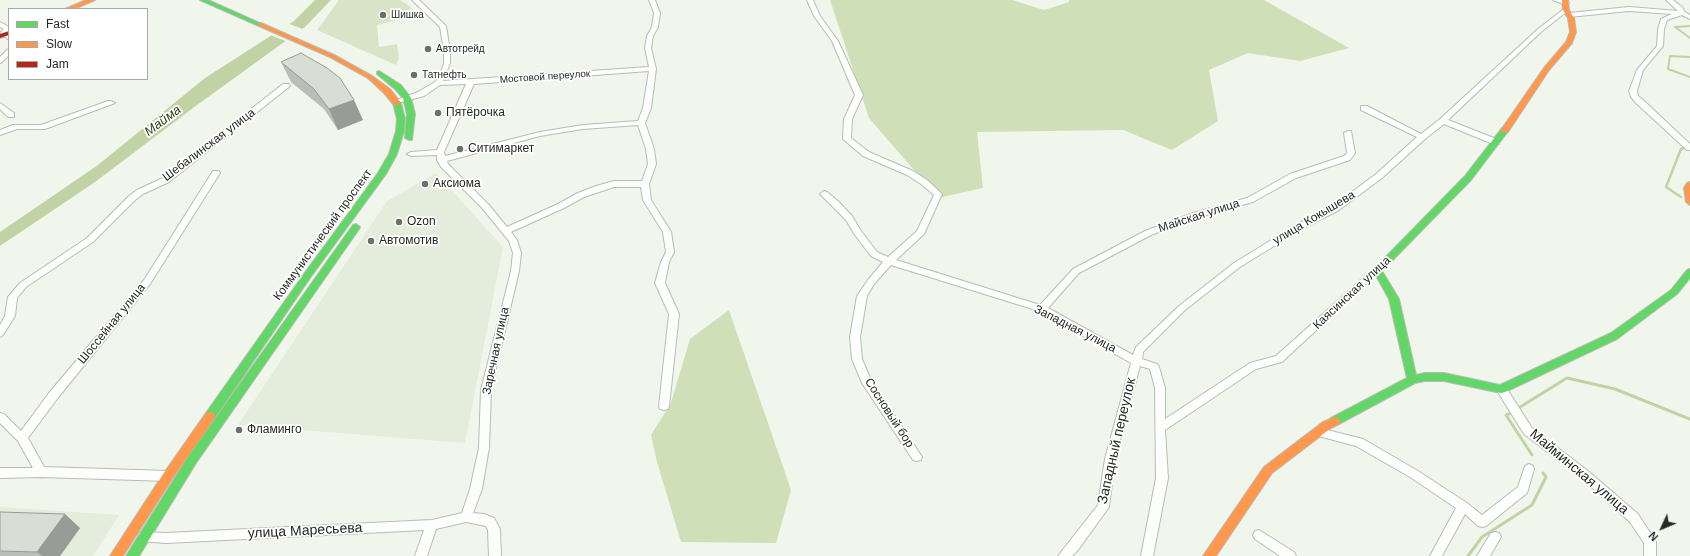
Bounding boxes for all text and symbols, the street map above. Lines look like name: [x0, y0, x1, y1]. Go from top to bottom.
legend: [8, 8, 148, 80]
place label: Шишка: [391, 9, 424, 21]
marker: Шишка: [378, 10, 388, 20]
text: Fast: [46, 17, 69, 31]
text: Slow: [46, 37, 72, 51]
place label: Автотрейд: [436, 43, 485, 55]
marker: Автотрейд: [423, 44, 433, 54]
text: Jam: [46, 57, 69, 71]
street label: Мостовой переулок: [499, 68, 591, 86]
place label: Татнефть: [422, 69, 466, 81]
marker: Татнефть: [409, 70, 419, 80]
water label: Майма: [142, 102, 184, 140]
street label: Шебалинская улица: [160, 106, 258, 184]
place label: Пятёрочка: [446, 106, 505, 120]
marker: Пятёрочка: [433, 108, 443, 118]
place label: Ситимаркет: [468, 142, 534, 156]
marker: Ситимаркет: [455, 144, 465, 154]
street label: Коммунистический проспект: [271, 167, 375, 303]
place label: Аксиома: [433, 177, 481, 191]
marker: Аксиома: [420, 179, 430, 189]
street label: улица Кокышева: [1270, 188, 1358, 248]
street label: Майская улица: [1157, 196, 1241, 236]
place label: Ozon: [407, 215, 436, 229]
marker: Ozon: [394, 217, 404, 227]
place label: Автомотив: [379, 234, 438, 248]
marker: Автомотив: [366, 236, 376, 246]
street label: Каясинская улица: [1310, 253, 1394, 333]
street label: Шоссейная улица: [75, 281, 149, 367]
street label: Западная улица: [1032, 302, 1118, 356]
street label: Заречная улица: [480, 306, 512, 396]
street label: Сосновый бор: [861, 376, 917, 450]
street label: Западный переулок: [1094, 376, 1140, 506]
place label: Фламинго: [247, 423, 302, 437]
marker: Фламинго: [234, 425, 244, 435]
street label: Майминская улица: [1526, 426, 1632, 518]
north arrow: [1642, 508, 1682, 548]
street label: улица Маресьева: [247, 520, 363, 542]
text: N: [1646, 529, 1660, 543]

